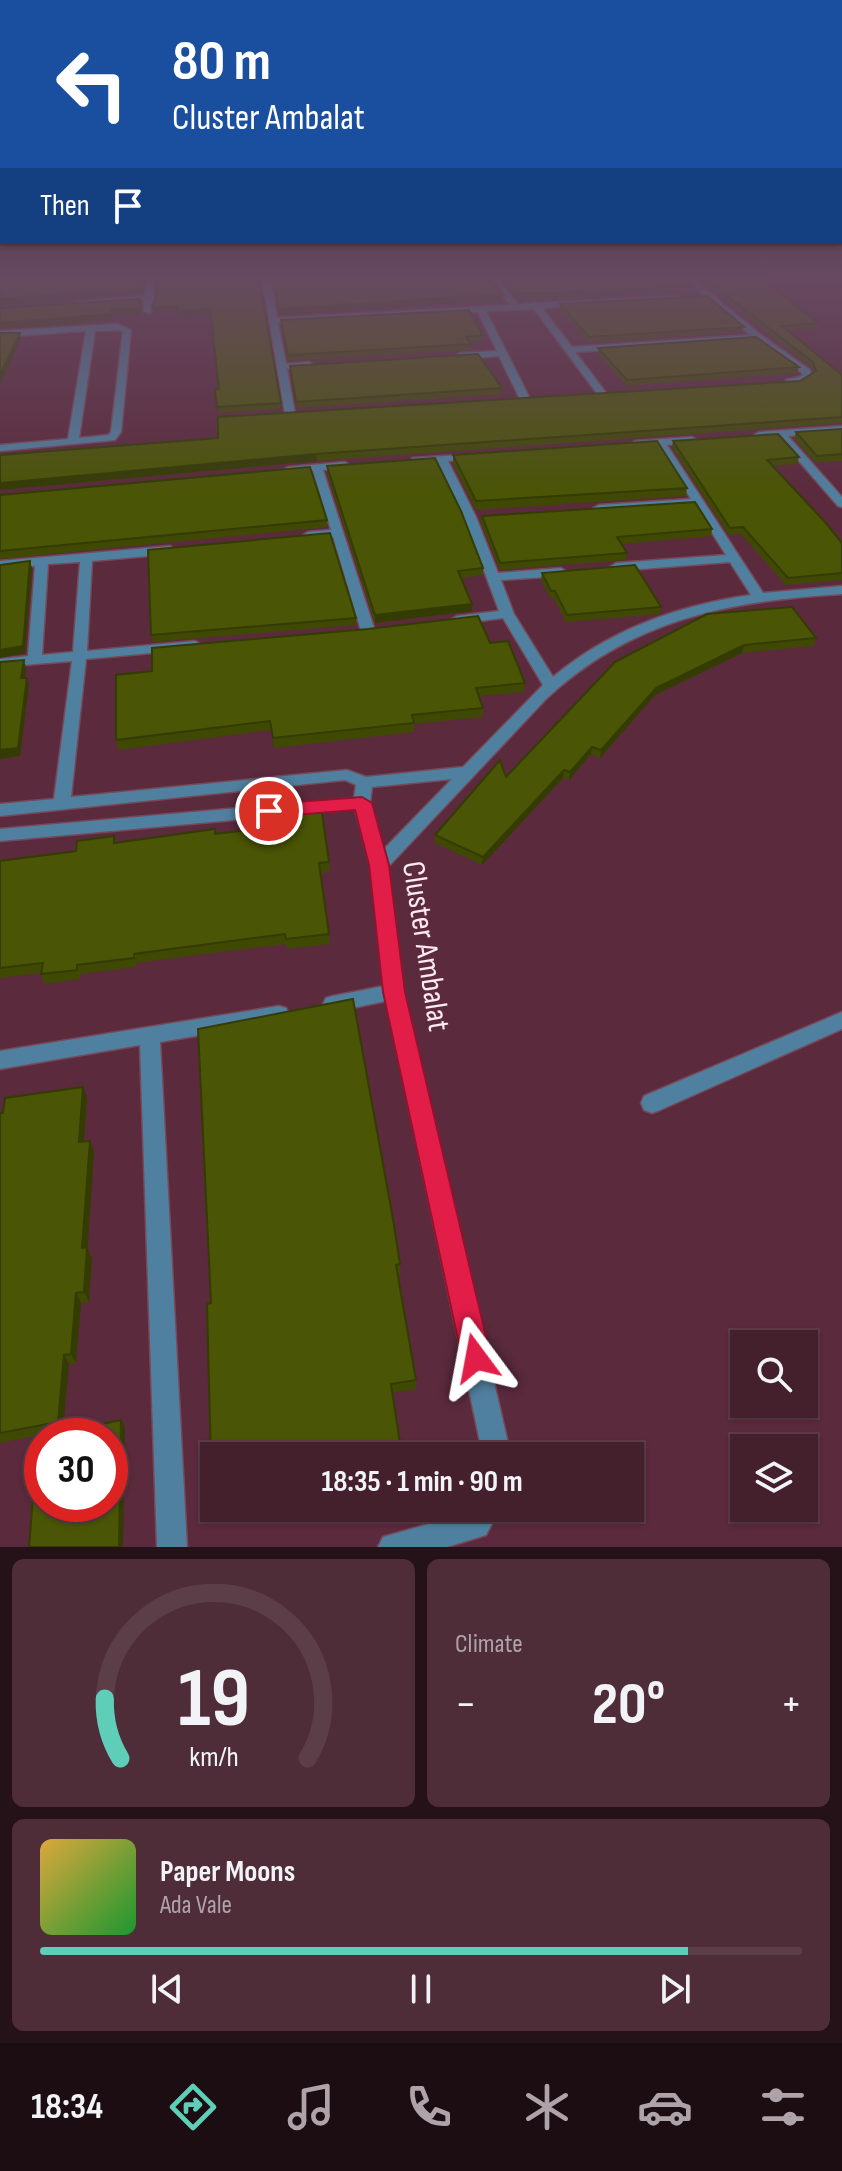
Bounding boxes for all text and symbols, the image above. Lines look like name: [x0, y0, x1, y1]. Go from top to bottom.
text: 80 m: [172, 29, 271, 96]
icon: left: [40, 32, 144, 136]
text: Cluster Ambalat: [172, 97, 365, 140]
icon: arrive: [106, 184, 150, 228]
text: Then: [40, 188, 90, 224]
pin: [235, 777, 303, 845]
icon: arrive: [247, 789, 291, 833]
street label: Cluster Ambalat: [393, 859, 458, 1034]
position arrow: [434, 1316, 518, 1400]
map controls: [730, 1330, 818, 1522]
button: search: [730, 1330, 818, 1418]
speed limit sign: 30: [24, 1418, 128, 1522]
button: layers: [730, 1434, 818, 1522]
text: 18:35 · 1 min · 90 m: [321, 1464, 523, 1500]
text: Climate: [455, 1629, 523, 1660]
text: 19: [177, 1650, 250, 1750]
text: 20°: [592, 1669, 665, 1741]
text: −: [455, 1678, 477, 1731]
text: +: [780, 1678, 802, 1731]
text: km/h: [189, 1740, 238, 1775]
text: Paper Moons: [160, 1854, 295, 1890]
text: Ada Vale: [160, 1890, 232, 1921]
icon: previous: [145, 1967, 189, 2011]
icon: pause: [399, 1967, 443, 2011]
icon: next: [653, 1967, 697, 2011]
icon: directions: [165, 2079, 221, 2135]
icon: music: [283, 2079, 339, 2135]
icon: phone: [401, 2079, 457, 2135]
icon: climate: [519, 2079, 575, 2135]
icon: car: [637, 2079, 693, 2135]
icon: filters: [755, 2079, 811, 2135]
text: 18:34: [31, 2086, 103, 2129]

